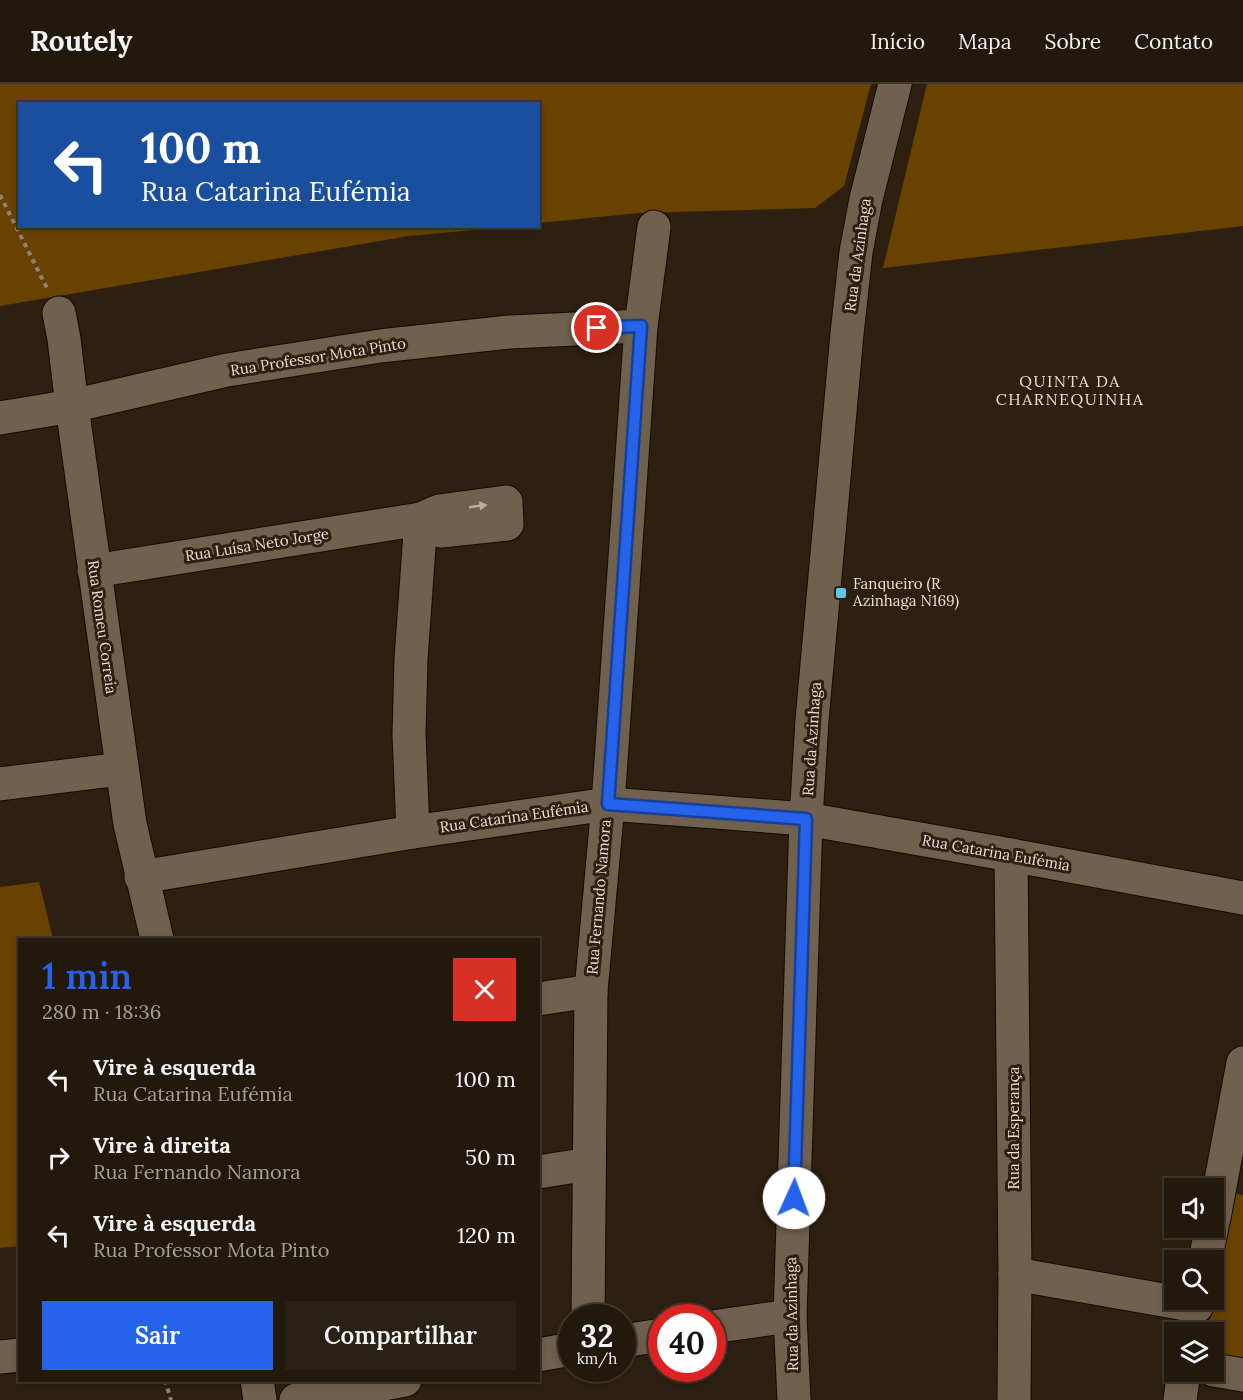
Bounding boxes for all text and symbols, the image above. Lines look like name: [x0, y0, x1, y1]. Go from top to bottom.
text: Routely: [30, 23, 132, 59]
text: Início: [870, 28, 925, 55]
text: Mapa: [958, 28, 1012, 55]
text: Sobre: [1045, 28, 1101, 55]
text: Contato: [1134, 28, 1213, 55]
text: 100 m: [141, 121, 261, 175]
icon: left: [42, 126, 120, 204]
text: Rua Catarina Eufémia: [141, 174, 411, 208]
street label: Rua da Azinhaga: [840, 197, 875, 313]
pin: [571, 302, 622, 353]
icon: arrive: [580, 311, 613, 344]
street label: Rua Professor Mota Pinto: [229, 333, 407, 380]
district label: QUINTA DA CHARNEQUINHA: [996, 371, 1144, 409]
one-way arrow: [468, 501, 487, 510]
street label: Rua Luísa Neto Jorge: [184, 524, 330, 565]
street label: Rua Romeu Correia: [84, 559, 121, 695]
place label: Fanqueiro (R Azinhaga N169): [852, 574, 959, 611]
marker: Fanqueiro (R Azinhaga N169): [834, 586, 848, 600]
street label: Rua da Azinhaga: [798, 681, 825, 797]
street label: Rua Catarina Eufémia: [438, 797, 590, 836]
street label: Rua Fernando Namora: [582, 818, 615, 975]
street label: Rua Catarina Eufémia: [921, 830, 1072, 875]
text: 1 min: [42, 953, 132, 999]
button: close: [453, 958, 516, 1021]
text: 280 m · 18:36: [42, 999, 161, 1024]
text: Vire à esquerda: [93, 1053, 256, 1081]
icon: left: [42, 1063, 75, 1096]
text: 100 m: [455, 1065, 516, 1093]
street label: Rua da Esperança: [1004, 1066, 1023, 1190]
text: Rua Catarina Eufémia: [93, 1081, 293, 1106]
text: Vire à direita: [93, 1131, 231, 1159]
icon: right: [42, 1141, 75, 1174]
text: 50 m: [465, 1143, 516, 1171]
text: Rua Fernando Namora: [93, 1159, 301, 1184]
position arrow: [762, 1166, 826, 1230]
map controls: [1164, 1178, 1224, 1382]
button: sound: [1164, 1178, 1224, 1238]
text: Vire à esquerda: [93, 1209, 256, 1237]
icon: left: [42, 1219, 75, 1252]
text: 120 m: [457, 1221, 516, 1249]
text: Rua Professor Mota Pinto: [93, 1237, 329, 1262]
button: search: [1164, 1250, 1224, 1310]
street label: Rua da Azinhaga: [781, 1256, 802, 1371]
button: Sair: [42, 1301, 273, 1370]
button: Compartilhar: [285, 1301, 516, 1370]
speed limit sign: 40: [648, 1304, 726, 1382]
text: 32: [581, 1317, 613, 1355]
button: layers: [1164, 1322, 1224, 1382]
text: km/h: [577, 1349, 617, 1368]

